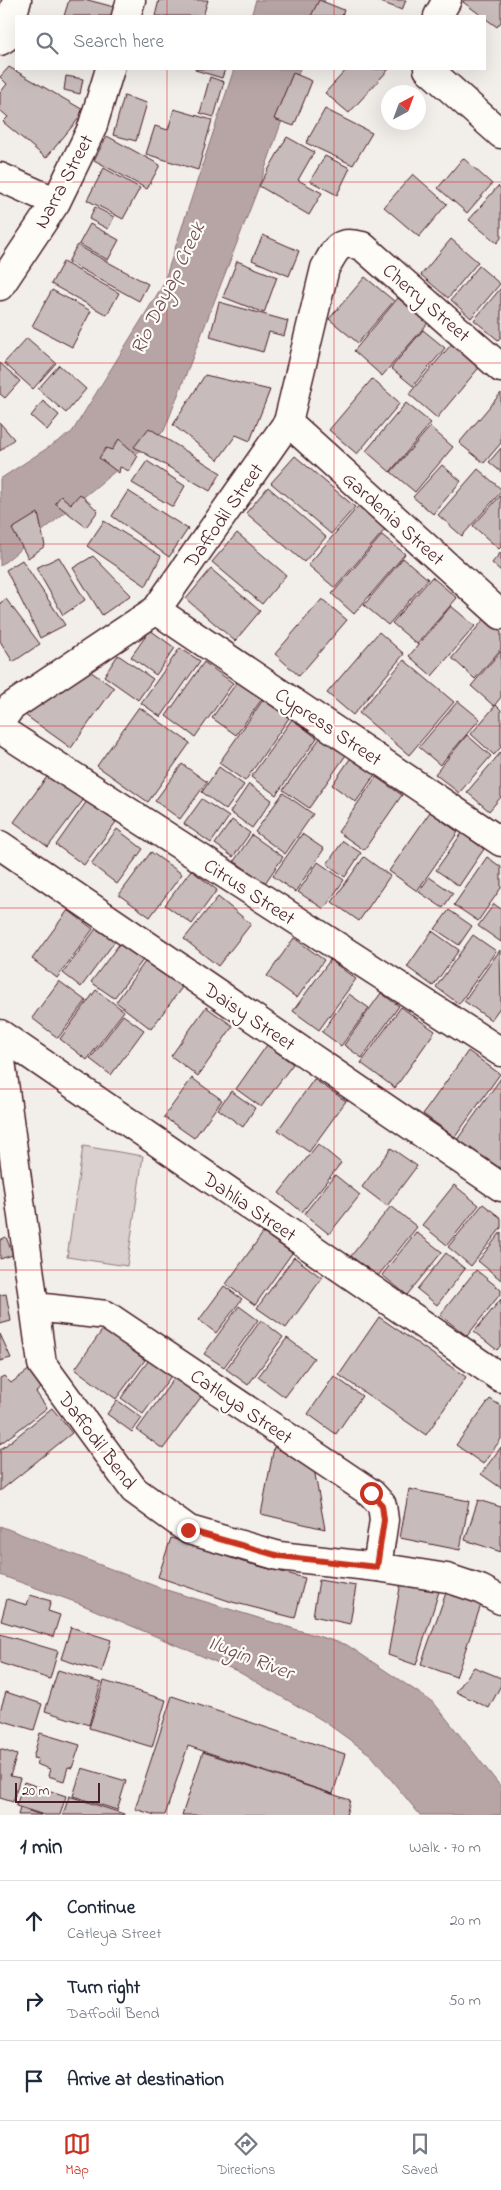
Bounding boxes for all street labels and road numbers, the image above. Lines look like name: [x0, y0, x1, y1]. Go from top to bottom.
street label: Narra Street: [28, 130, 102, 234]
street label: Cherry Street: [375, 257, 476, 351]
street label: Daffodil Street: [177, 458, 272, 576]
street label: Gardenia Street: [335, 466, 450, 574]
street label: Cypress Street: [268, 681, 387, 775]
street label: Citrus Street: [197, 852, 301, 934]
street label: Daisy Street: [196, 976, 301, 1060]
street label: Dahlia Street: [195, 1165, 302, 1250]
street label: Catleya Street: [184, 1363, 298, 1453]
street label: Daffodil Bend: [49, 1386, 142, 1496]

